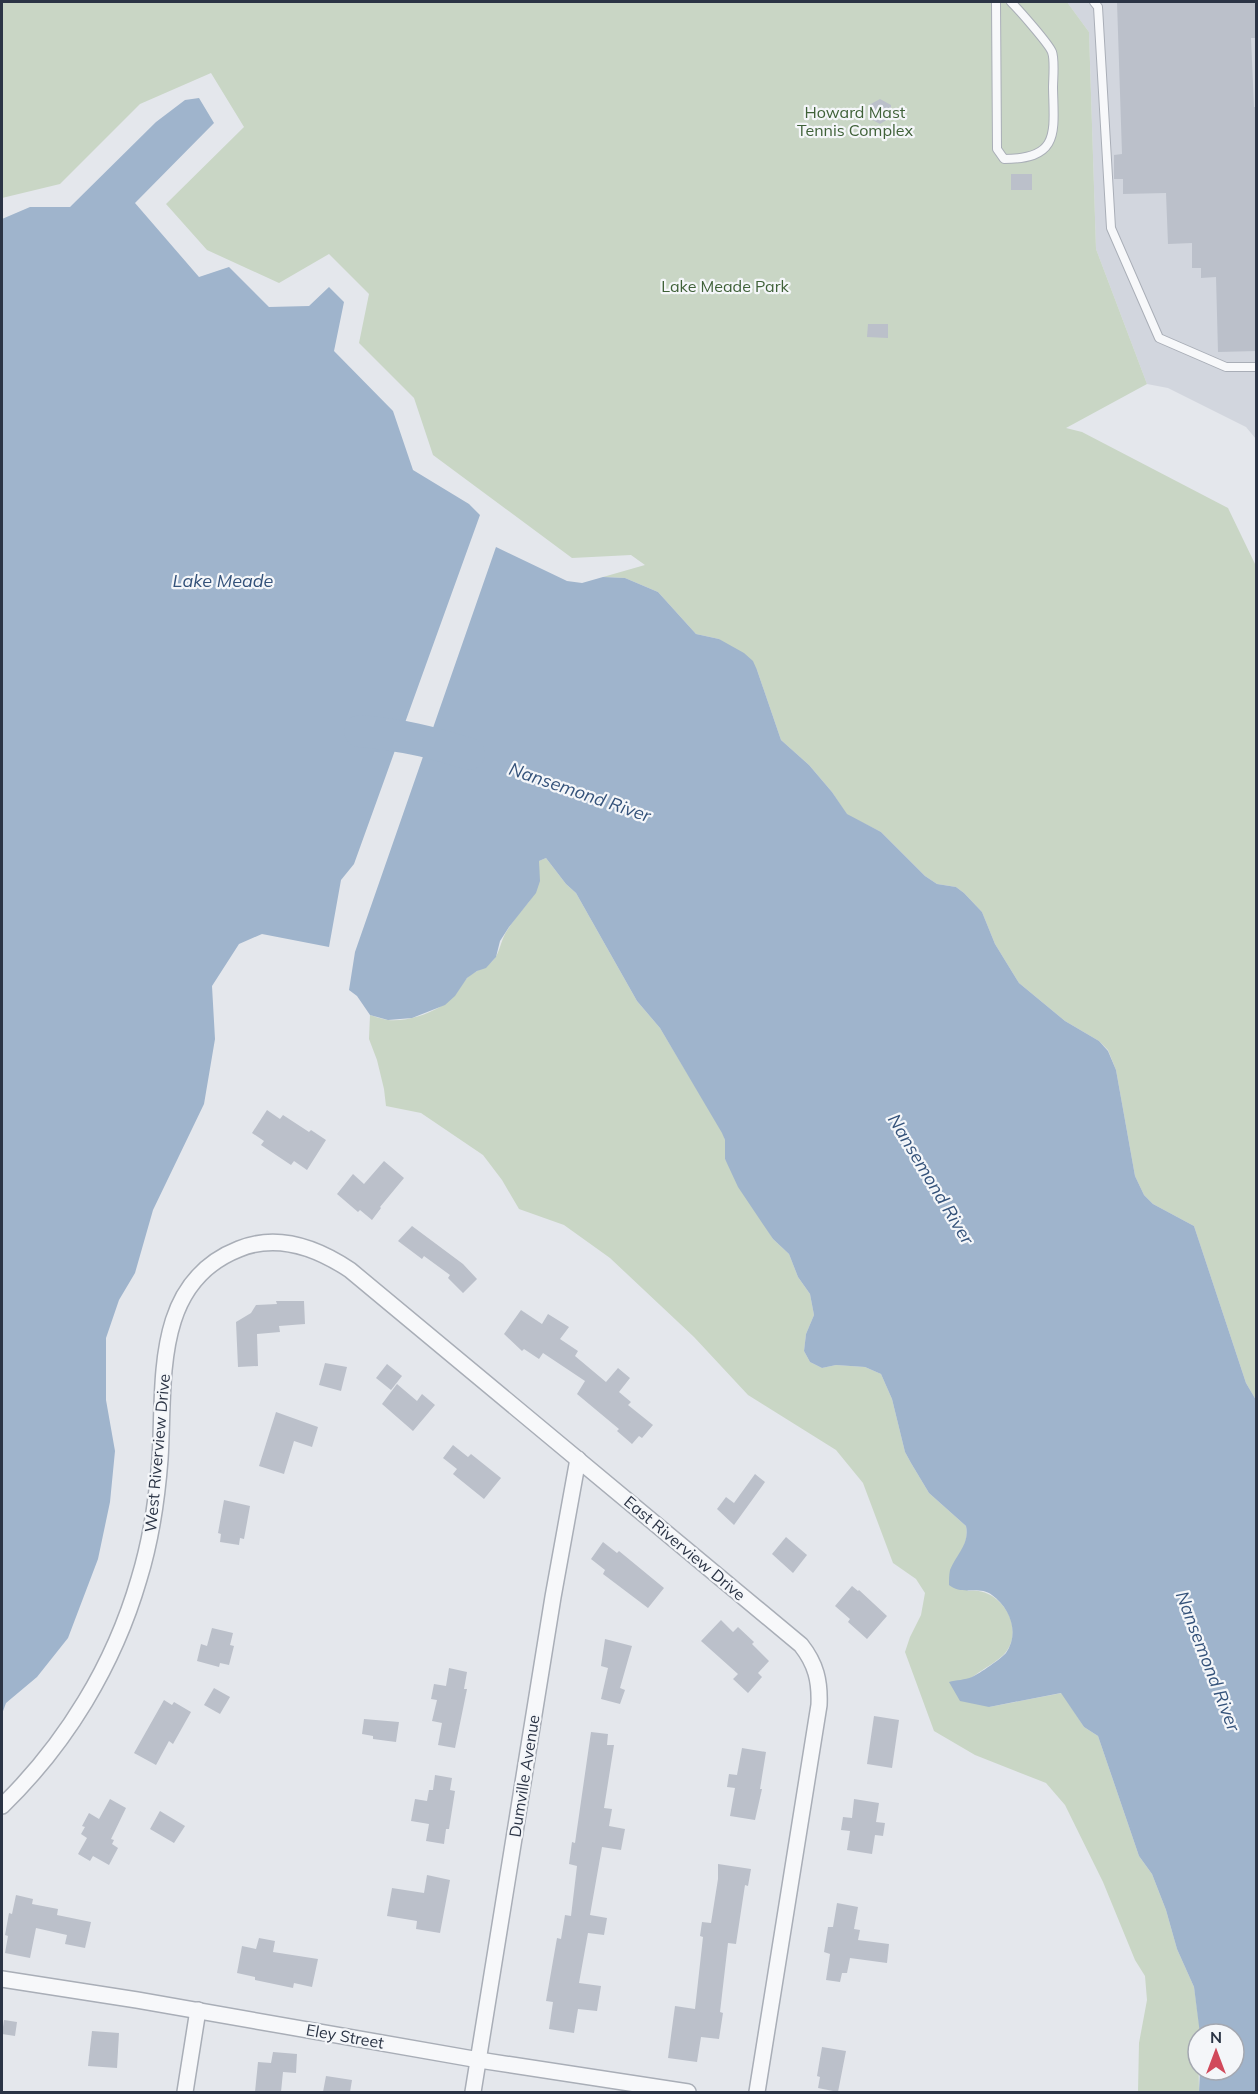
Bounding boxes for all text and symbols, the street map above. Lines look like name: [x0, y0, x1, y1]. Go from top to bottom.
park label: Howard Mast Tennis Complex: [797, 102, 913, 140]
park label: Lake Meade Park: [661, 276, 789, 296]
water label: Lake Meade: [173, 569, 274, 592]
water label: Nansemond River: [506, 757, 655, 827]
water label: Nansemond River: [883, 1110, 980, 1250]
street label: West Riverview Drive: [140, 1373, 174, 1533]
street label: East Riverview Drive: [620, 1491, 750, 1605]
water label: Nansemond River: [1171, 1588, 1246, 1736]
street label: Dumville Avenue: [504, 1713, 544, 1839]
street label: Eley Street: [304, 2019, 386, 2053]
north arrow: [1186, 2022, 1246, 2082]
text: N: [1210, 2027, 1222, 2047]

